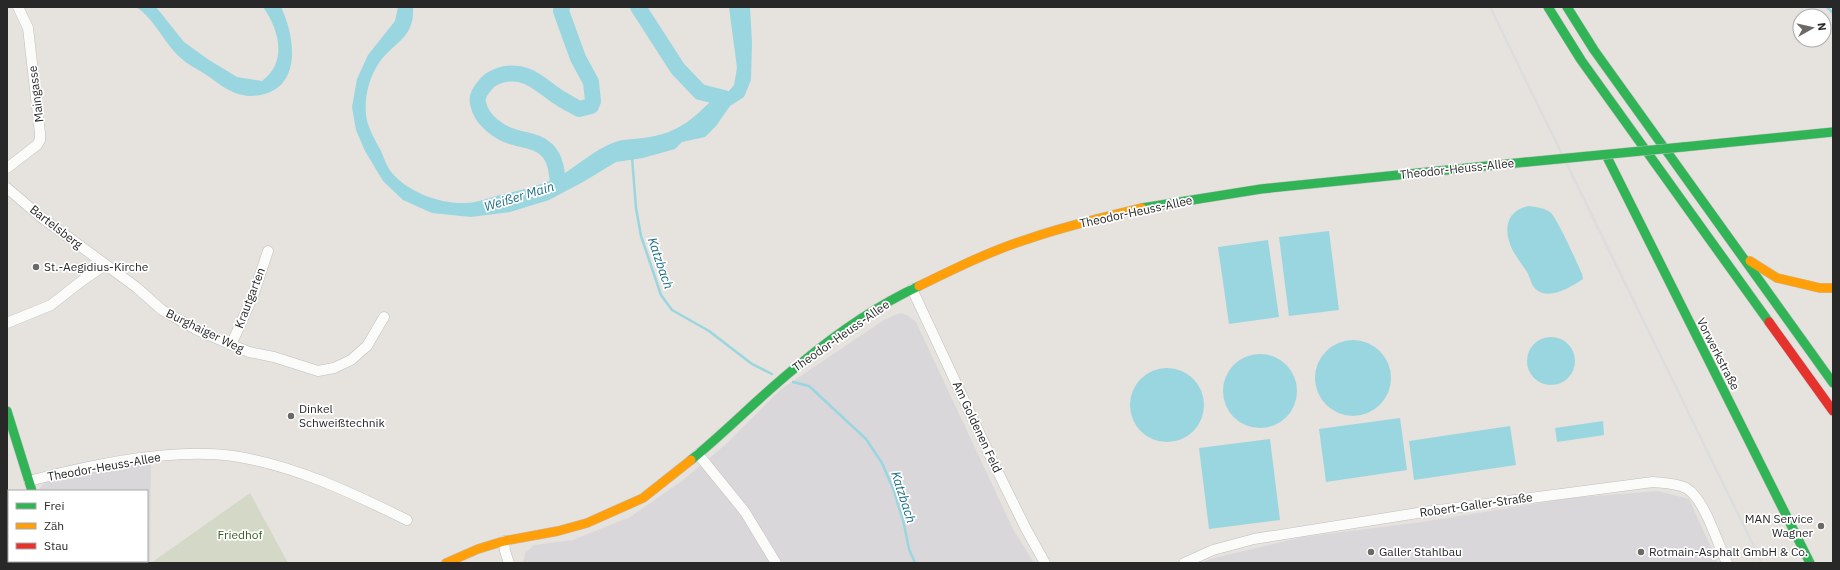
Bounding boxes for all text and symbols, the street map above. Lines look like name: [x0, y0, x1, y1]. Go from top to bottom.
north arrow: [1792, 8, 1832, 48]
text: N: [1814, 22, 1829, 32]
street label: Maingasse: [25, 65, 46, 123]
street label: Theodor-Heuss-Allee: [1399, 155, 1515, 182]
water label: Weißer Main: [482, 178, 556, 215]
street label: Theodor-Heuss-Allee: [1078, 192, 1194, 231]
street label: Bartelsberg: [27, 201, 86, 252]
water label: Katzbach: [644, 235, 677, 291]
place label: St.-Aegidius-Kirche: [44, 259, 149, 274]
marker: St.-Aegidius-Kirche: [31, 262, 41, 272]
street label: Krautgarten: [231, 265, 268, 330]
street label: Theodor-Heuss-Allee: [789, 296, 892, 375]
street label: Burghaiger Weg: [164, 305, 247, 356]
street label: Vorwerkstraße: [1694, 315, 1743, 393]
street label: Am Goldenen Feld: [950, 379, 1005, 475]
place label: Dinkel Schweißtechnik: [299, 401, 386, 430]
marker: Dinkel Schweißtechnik: [286, 411, 296, 421]
street label: Theodor-Heuss-Allee: [46, 449, 162, 484]
water label: Katzbach: [887, 469, 920, 525]
street label: Robert-Galler-Straße: [1418, 489, 1534, 520]
legend: [8, 490, 148, 562]
text: Frei: [44, 498, 64, 513]
place label: MAN Service Wagner: [1745, 511, 1814, 540]
text: Zäh: [44, 518, 64, 533]
marker: MAN Service Wagner: [1816, 521, 1826, 531]
park label: Friedhof: [218, 527, 262, 542]
text: Stau: [44, 538, 68, 553]
place label: Galler Stahlbau: [1379, 544, 1462, 559]
place label: Rotmain-Asphalt GmbH & Co.: [1649, 544, 1808, 559]
marker: Galler Stahlbau: [1366, 547, 1376, 557]
marker: Rotmain-Asphalt GmbH & Co.: [1636, 547, 1646, 557]

